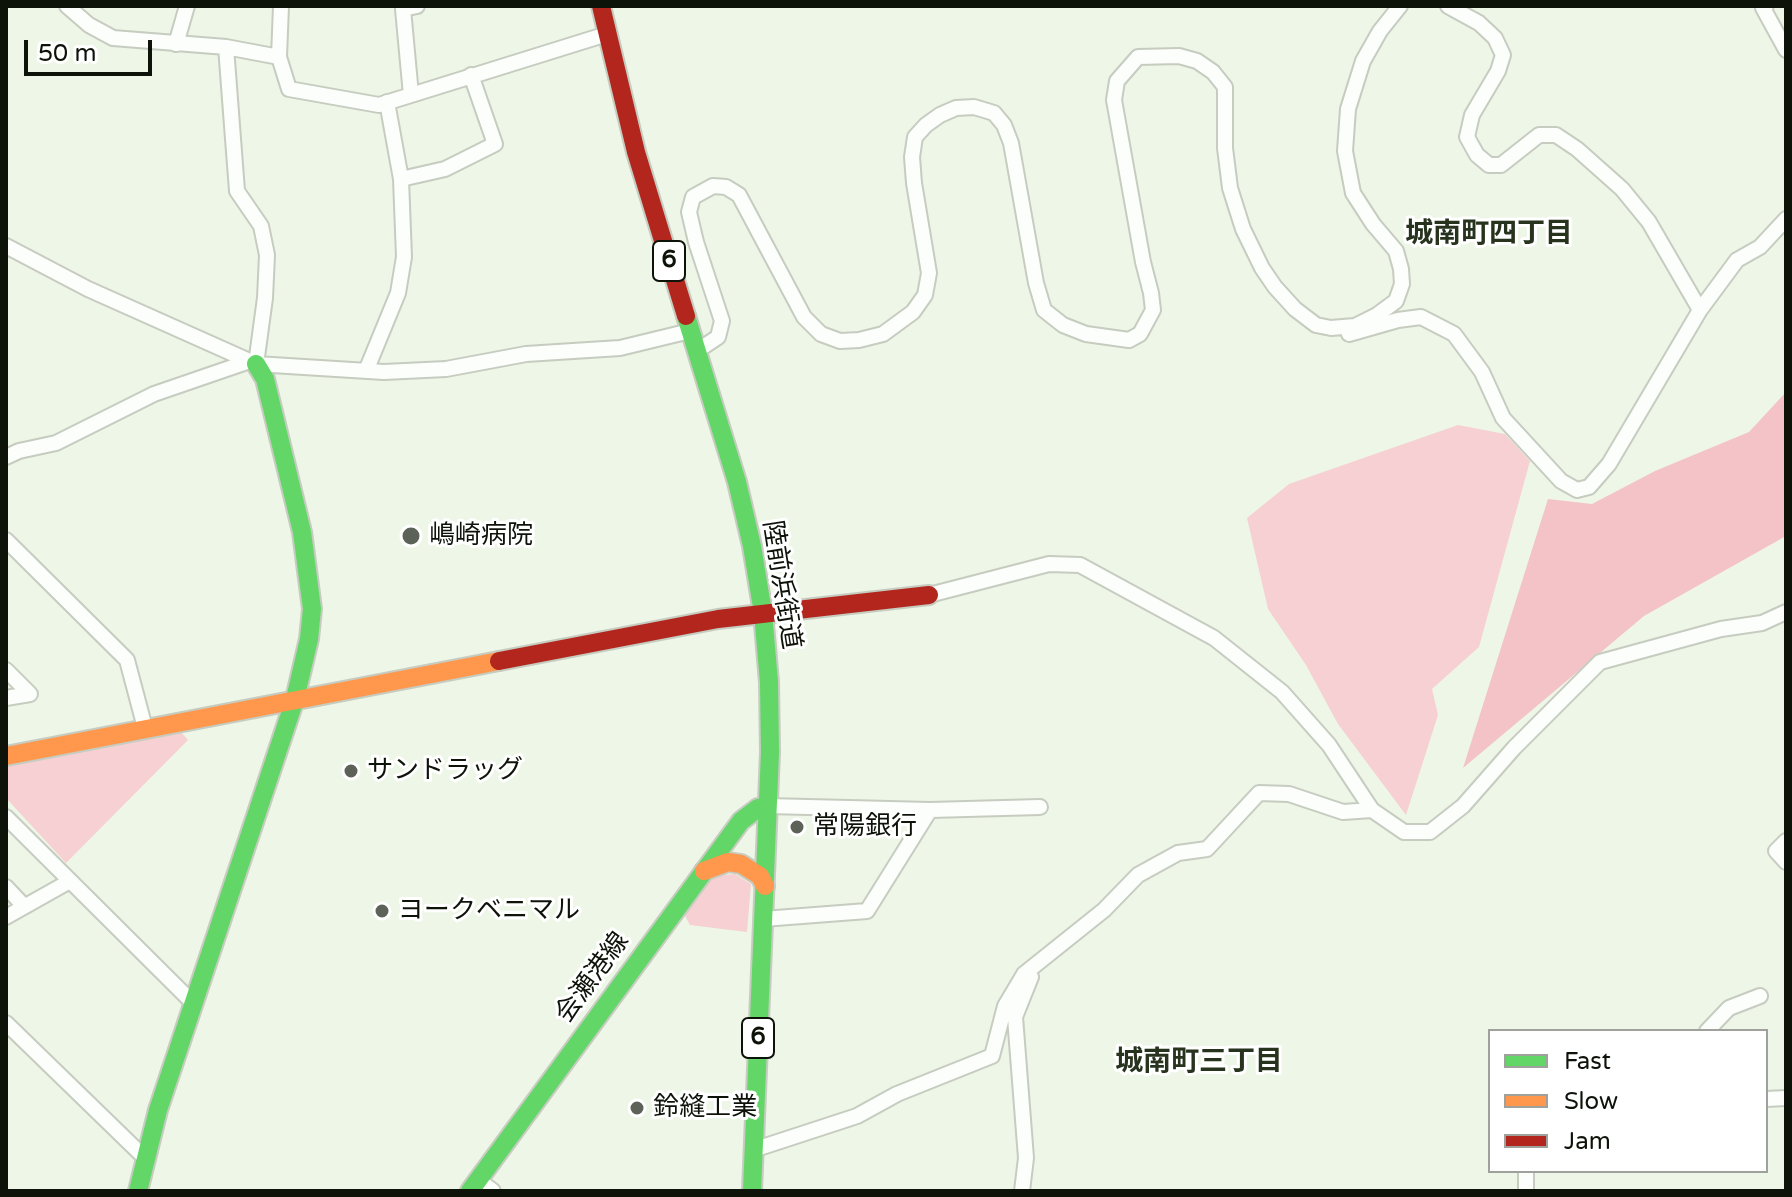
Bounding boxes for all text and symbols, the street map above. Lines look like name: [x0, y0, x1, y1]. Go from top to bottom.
scale bar: [28, 24, 156, 74]
text: 50 m: [38, 39, 96, 68]
district label: 城南町四丁目: [1405, 218, 1573, 252]
road number: 6: [653, 241, 685, 281]
street label: 陸前浜街道: [755, 518, 807, 652]
place label: 嶋崎病院: [429, 520, 533, 552]
marker: 嶋崎病院: [400, 525, 422, 547]
place label: サンドラッグ: [367, 755, 523, 787]
marker: サンドラッグ: [342, 762, 360, 780]
place label: 常陽銀行: [813, 811, 917, 843]
marker: 常陽銀行: [788, 818, 806, 836]
place label: ヨークベニマル: [398, 895, 580, 927]
marker: ヨークベニマル: [373, 902, 391, 920]
street label: 会瀬港線: [550, 927, 636, 1029]
road number: 6: [742, 1018, 774, 1058]
legend: [1488, 1029, 1768, 1173]
district label: 城南町三丁目: [1115, 1046, 1283, 1080]
text: Fast: [1564, 1047, 1611, 1076]
text: Slow: [1564, 1087, 1618, 1116]
place label: 鈴縫工業: [653, 1092, 757, 1124]
marker: 鈴縫工業: [628, 1099, 646, 1117]
text: Jam: [1564, 1127, 1611, 1156]

